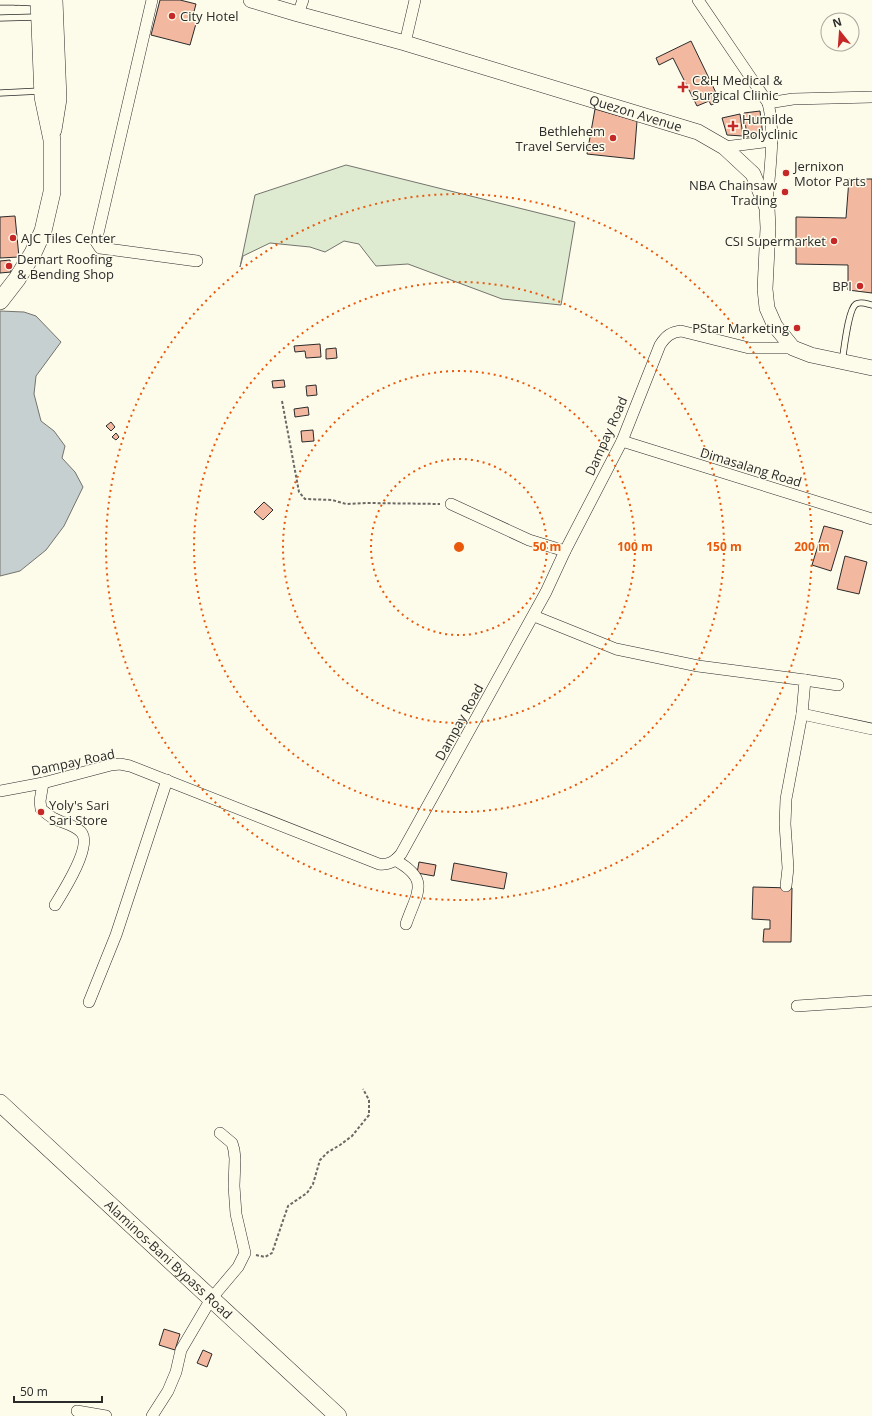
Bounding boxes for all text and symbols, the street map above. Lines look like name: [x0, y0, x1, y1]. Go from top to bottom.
place label: City Hotel: [180, 7, 239, 25]
marker: City Hotel: [167, 11, 177, 21]
north arrow: [820, 12, 860, 52]
text: N: [830, 13, 843, 30]
place label: C&H Medical & Surgical Cliinic: [692, 71, 783, 104]
marker: C&H Medical & Surgical Cliinic: [677, 81, 689, 93]
street label: Quezon Avenue: [587, 91, 684, 136]
place label: Humilde Polyclinic: [742, 110, 798, 143]
marker: Humilde Polyclinic: [727, 120, 739, 132]
place label: Bethlehem Travel Services: [516, 122, 605, 155]
marker: Bethlehem Travel Services: [608, 133, 618, 143]
place label: Jernixon Motor Parts: [792, 157, 866, 190]
marker: Jernixon Motor Parts: [781, 168, 791, 178]
place label: NBA Chainsaw Trading: [689, 176, 777, 209]
marker: NBA Chainsaw Trading: [780, 187, 790, 197]
place label: AJC Tiles Center: [21, 229, 116, 247]
place label: CSI Supermarket: [725, 232, 826, 250]
marker: AJC Tiles Center: [8, 233, 18, 243]
marker: CSI Supermarket: [829, 236, 839, 246]
place label: Demart Roofing & Bending Shop: [17, 250, 114, 283]
marker: Demart Roofing & Bending Shop: [4, 261, 14, 271]
place label: BPI: [832, 277, 852, 295]
marker: BPI: [855, 281, 865, 291]
place label: PStar Marketing: [692, 319, 789, 337]
marker: PStar Marketing: [792, 323, 802, 333]
street label: Dampay Road: [581, 394, 631, 478]
street label: Dimasalang Road: [698, 443, 804, 491]
text: 50 m: [533, 538, 561, 555]
text: 100 m: [617, 538, 653, 555]
text: 150 m: [706, 538, 742, 555]
text: 200 m: [794, 538, 830, 555]
centre of rings: [452, 540, 466, 554]
street label: Dampay Road: [431, 681, 487, 763]
street label: Dampay Road: [30, 744, 116, 780]
place label: Yoly's Sari Sari Store: [49, 796, 109, 829]
marker: Yoly's Sari Sari Store: [36, 807, 46, 817]
street label: Alaminos-Bani Bypass Road: [101, 1196, 236, 1323]
scale bar: [14, 1378, 102, 1404]
text: 50 m: [20, 1383, 48, 1400]

